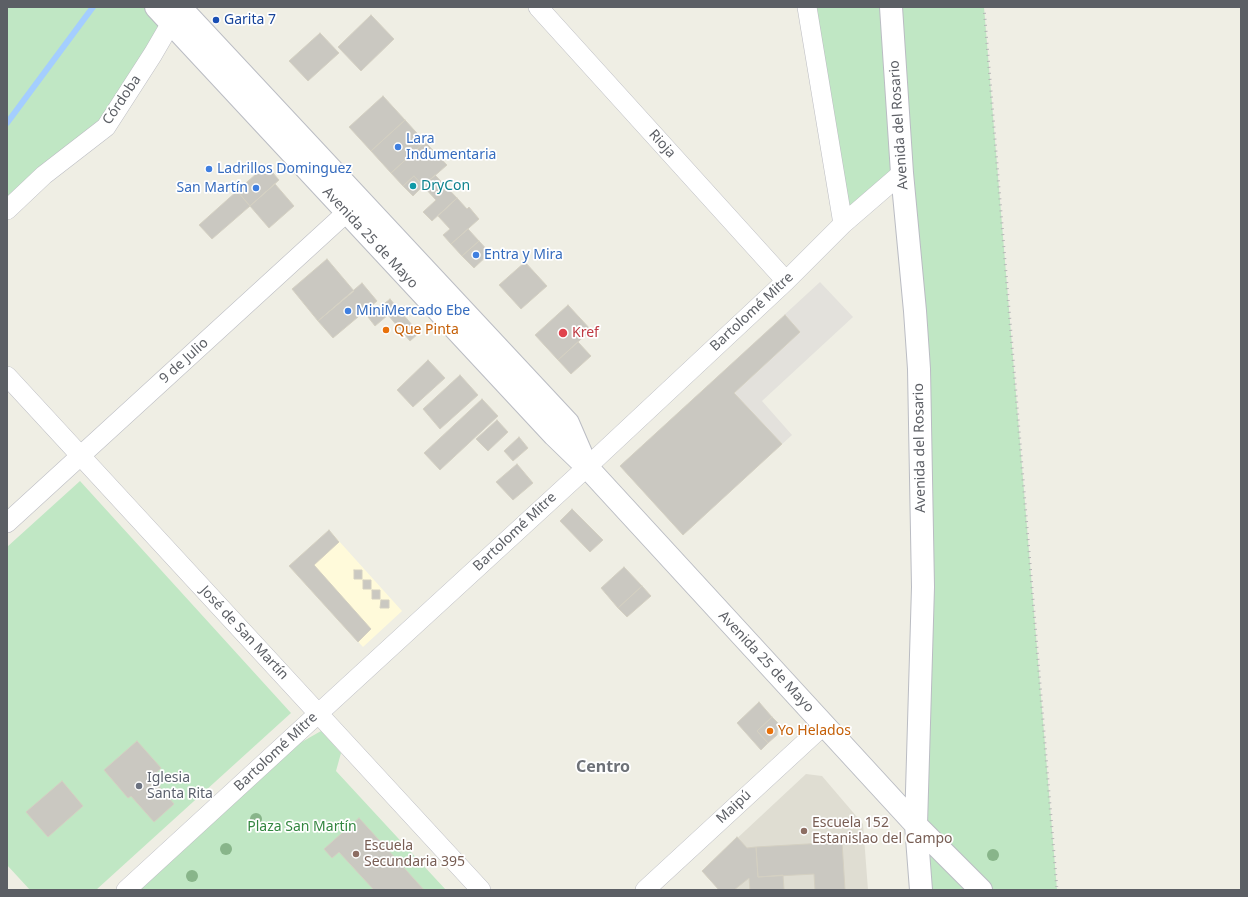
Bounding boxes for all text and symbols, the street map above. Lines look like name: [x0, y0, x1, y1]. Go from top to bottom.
place label: Garita 7: [224, 12, 276, 28]
marker: Garita 7: [211, 15, 221, 25]
street label: Avenida del Rosario: [886, 60, 912, 190]
street label: Córdoba: [99, 72, 145, 128]
street label: Rioja: [645, 126, 679, 162]
place label: Lara Indumentaria: [406, 131, 496, 164]
marker: Lara Indumentaria: [393, 142, 403, 152]
place label: Ladrillos Dominguez: [217, 161, 352, 177]
marker: Ladrillos Dominguez: [204, 164, 214, 174]
place label: DryCon: [421, 178, 470, 194]
place label: San Martín: [177, 180, 248, 196]
marker: DryCon: [408, 181, 418, 191]
marker: San Martín: [251, 183, 261, 193]
street label: Avenida 25 de Mayo: [319, 184, 421, 292]
place label: Entra y Mira: [484, 247, 563, 263]
marker: Entra y Mira: [471, 250, 481, 260]
street label: Bartolomé Mitre: [707, 269, 797, 355]
place label: MiniMercado Ebe: [356, 303, 470, 319]
marker: MiniMercado Ebe: [343, 306, 353, 316]
place label: Que Pinta: [394, 322, 459, 338]
marker: Que Pinta: [381, 325, 391, 335]
place label: Kref: [572, 325, 599, 341]
marker: Kref: [557, 327, 569, 339]
street label: 9 de Julio: [156, 335, 212, 387]
street label: Avenida del Rosario: [910, 383, 930, 513]
street label: Bartolomé Mitre: [470, 489, 560, 575]
street label: José de San Martín: [196, 583, 292, 683]
street label: Avenida 25 de Mayo: [715, 608, 817, 716]
street label: Bartolomé Mitre: [231, 709, 321, 795]
place label: Yo Helados: [778, 723, 851, 739]
marker: Yo Helados: [765, 726, 775, 736]
district label: Centro: [576, 757, 630, 777]
place label: Iglesia Santa Rita: [147, 770, 213, 802]
marker: Iglesia Santa Rita: [134, 781, 144, 791]
street label: Maipú: [713, 787, 755, 827]
place label: Escuela 152 Estanislao del Campo: [812, 815, 953, 848]
park label: Plaza San Martín: [247, 819, 357, 835]
marker: Escuela 152 Estanislao del Campo: [799, 826, 809, 836]
place label: Escuela Secundaria 395: [364, 838, 465, 870]
marker: Escuela Secundaria 395: [351, 849, 361, 859]

